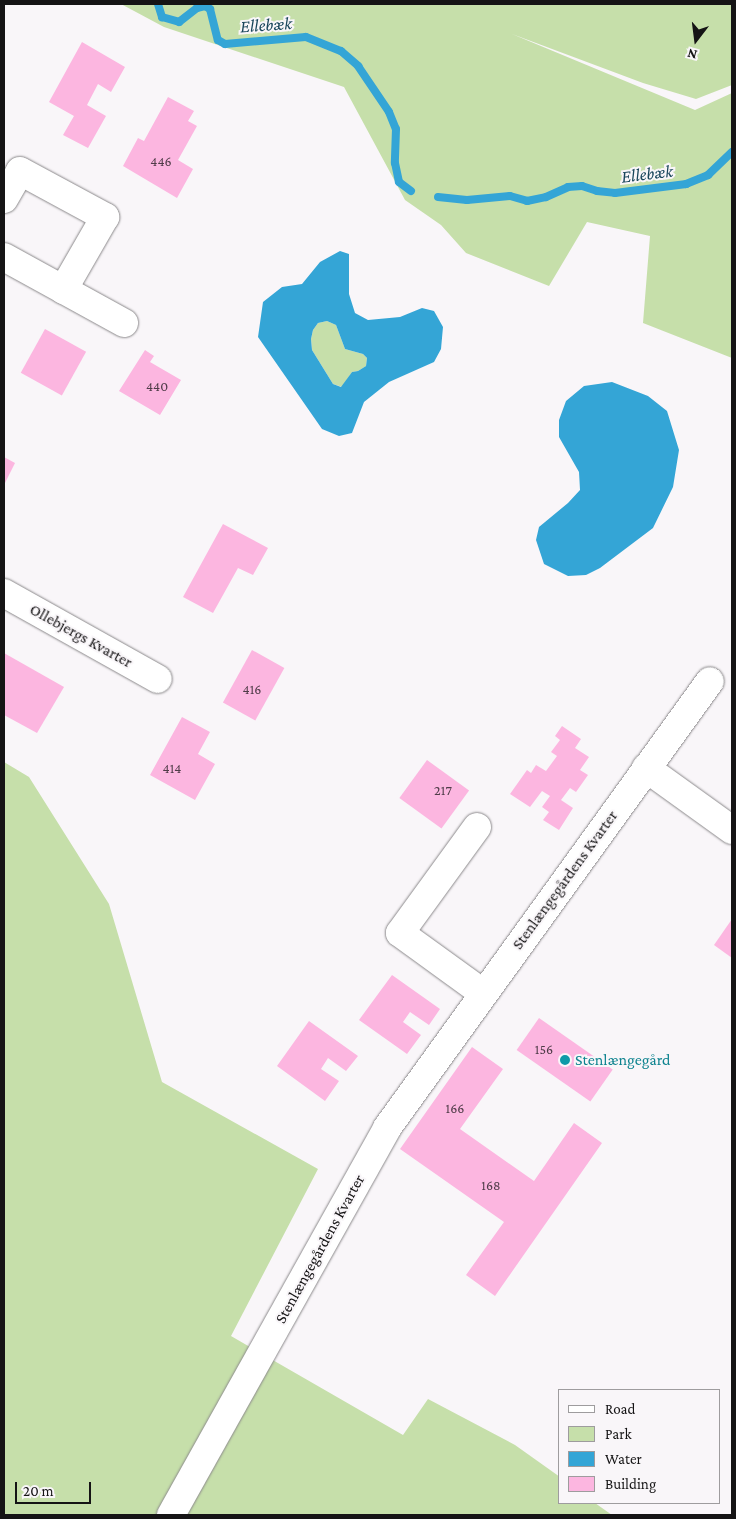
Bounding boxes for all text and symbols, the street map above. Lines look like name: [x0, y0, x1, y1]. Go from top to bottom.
water label: Ellebæk: [239, 12, 293, 38]
north arrow: [671, 15, 721, 65]
text: N: [685, 46, 699, 63]
house number: 446: [150, 153, 172, 169]
water label: Ellebæk: [620, 160, 674, 188]
house number: 440: [146, 378, 168, 394]
street label: Ollebjergs Kvarter: [26, 600, 136, 672]
house number: 416: [243, 681, 261, 697]
house number: 414: [163, 760, 181, 776]
house number: 217: [434, 782, 452, 798]
street label: Stenlængegårdens Kvarter: [508, 807, 622, 953]
house number: 156: [535, 1041, 553, 1057]
place label: Stenlængegård: [575, 1050, 671, 1070]
marker: Stenlængegård: [559, 1054, 571, 1066]
house number: 166: [446, 1100, 464, 1116]
street label: Stenlængegårdens Kvarter: [271, 1171, 369, 1327]
house number: 168: [481, 1177, 501, 1193]
legend: [558, 1389, 721, 1504]
text: Road: [605, 1401, 635, 1417]
text: Park: [605, 1426, 632, 1442]
text: Water: [605, 1451, 642, 1467]
scale bar: [18, 1472, 94, 1504]
text: Building: [605, 1476, 656, 1492]
text: 20 m: [23, 1483, 54, 1499]

